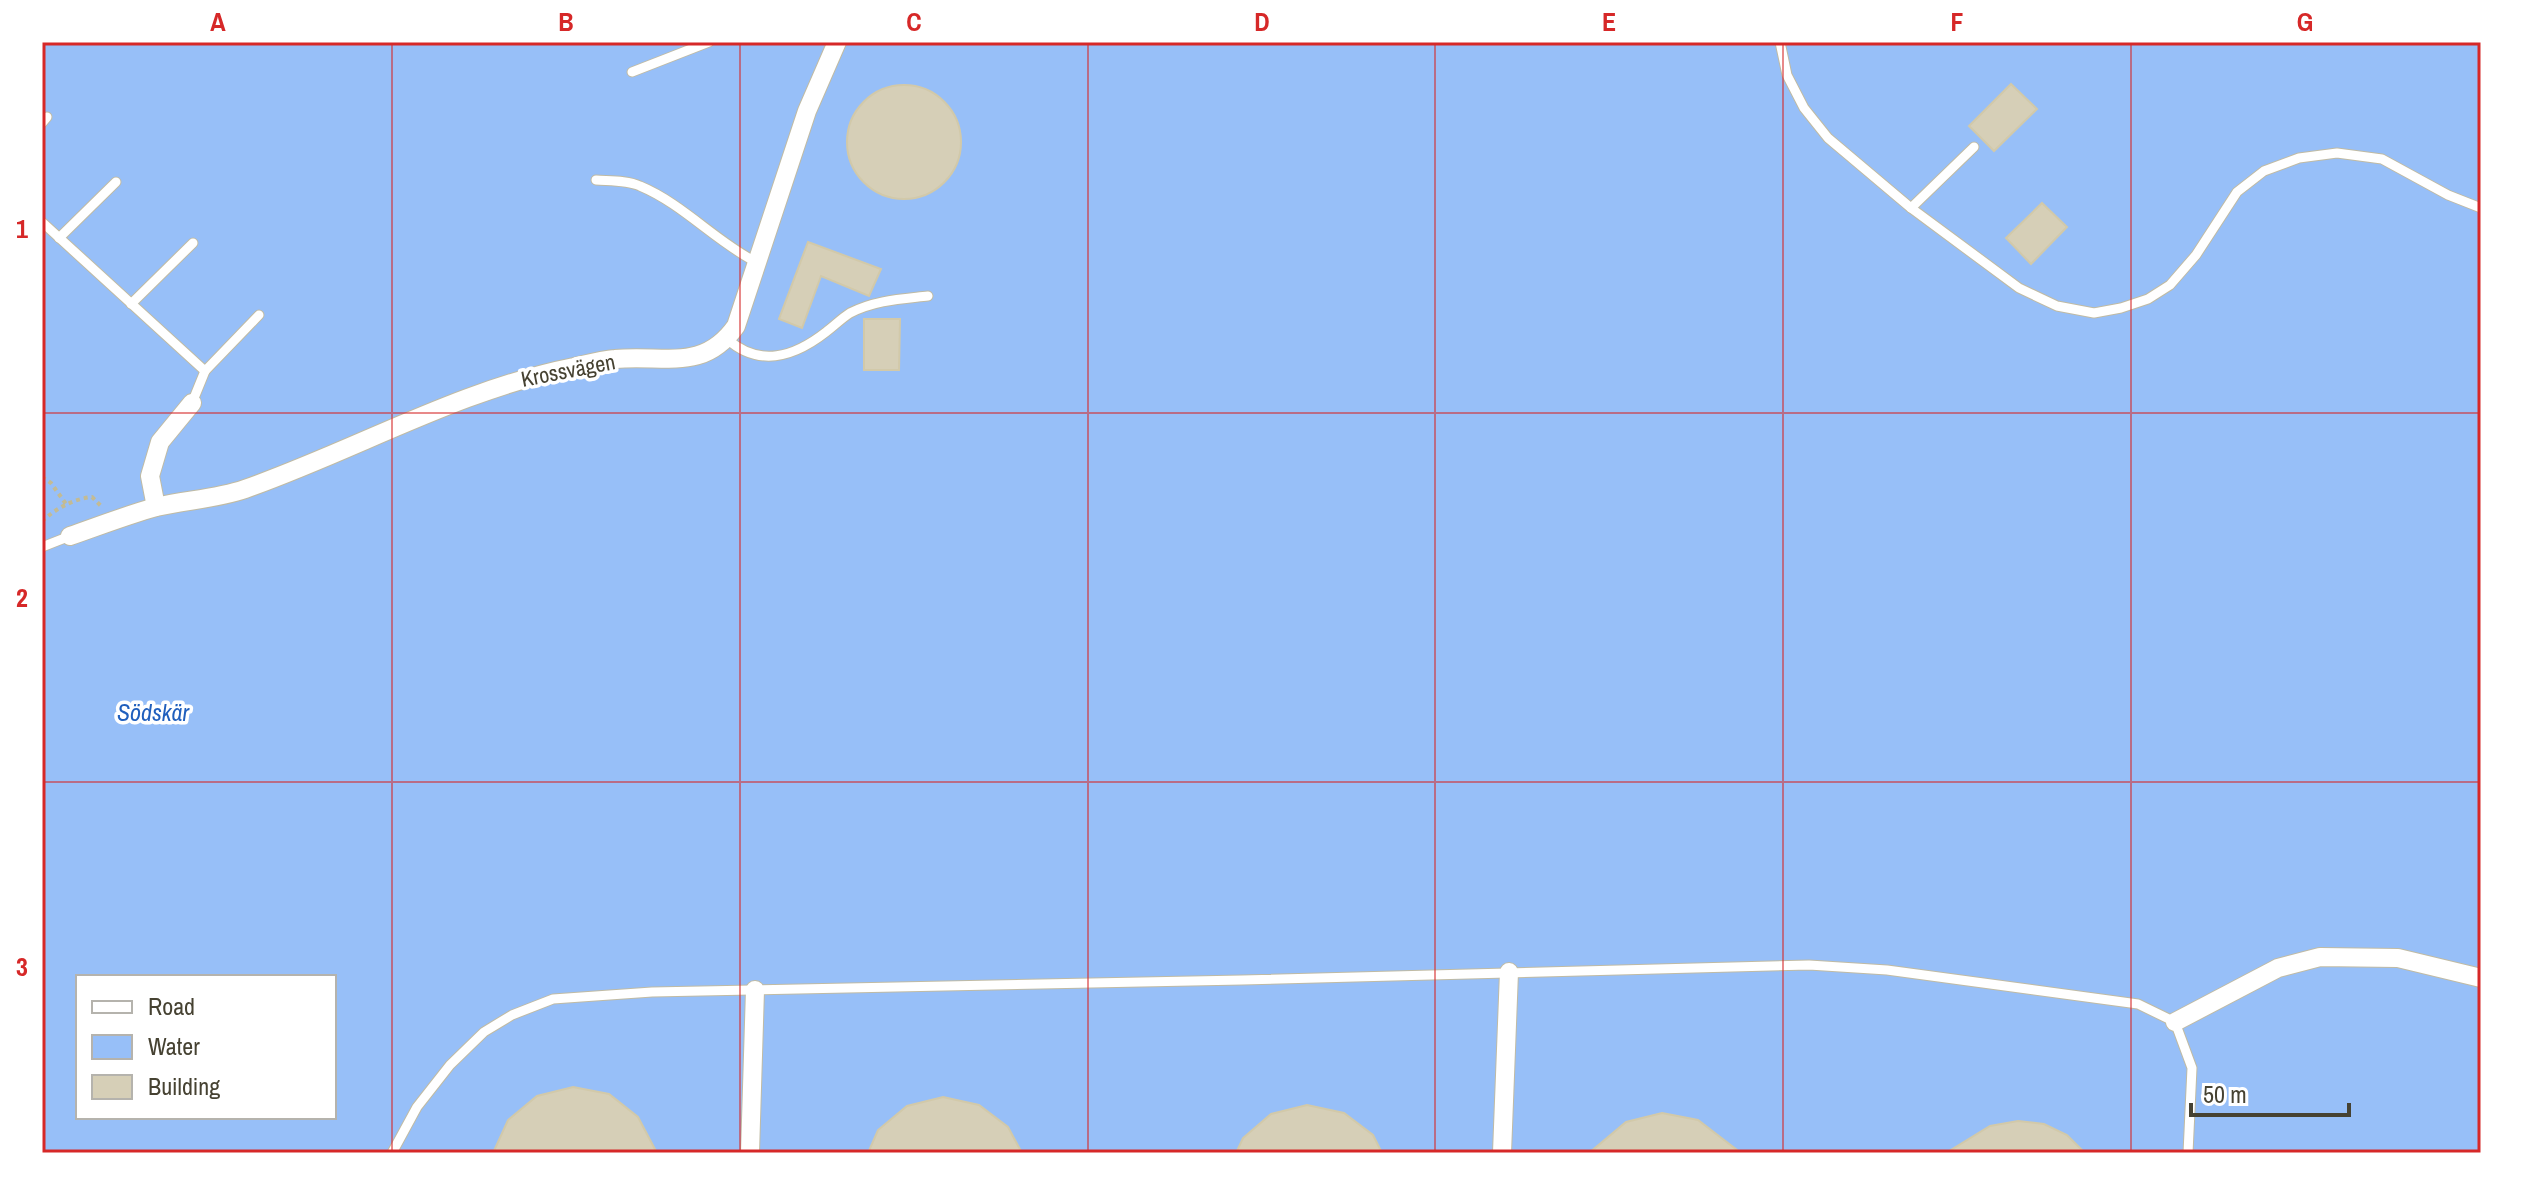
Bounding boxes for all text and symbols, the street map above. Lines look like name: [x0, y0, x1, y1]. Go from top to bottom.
text: A: [210, 4, 226, 39]
text: B: [558, 4, 574, 39]
text: C: [906, 4, 922, 39]
text: D: [1254, 4, 1270, 39]
text: E: [1602, 4, 1616, 39]
text: F: [1950, 4, 1964, 39]
text: G: [2297, 4, 2313, 39]
text: 1: [16, 211, 28, 246]
street label: Krossvägen: [518, 346, 618, 394]
text: 2: [16, 580, 28, 615]
water label: Södskär: [117, 696, 191, 728]
text: 3: [16, 949, 28, 984]
legend: [76, 975, 336, 1119]
text: Road: [148, 990, 195, 1022]
text: Water: [148, 1030, 200, 1062]
scale bar: [2191, 1067, 2349, 1117]
text: Building: [148, 1070, 220, 1102]
text: 50 m: [2203, 1078, 2247, 1110]

